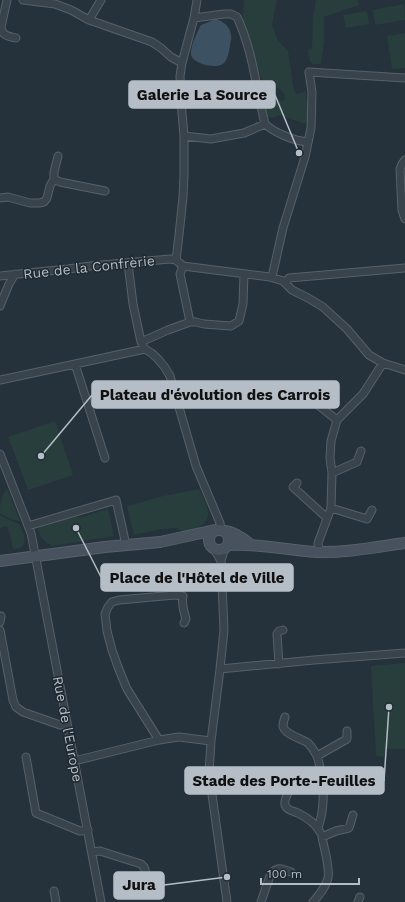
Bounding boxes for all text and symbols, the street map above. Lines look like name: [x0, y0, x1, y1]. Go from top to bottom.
callout: Galerie La Source: [129, 81, 275, 108]
text: Galerie La Source: [137, 86, 267, 104]
street label: Rue de la Confrèrie: [22, 252, 156, 282]
callout: Plateau d'évolution des Carrois: [92, 381, 339, 408]
text: Plateau d'évolution des Carrois: [100, 386, 330, 404]
callout: Place de l'Hôtel de Ville: [101, 564, 293, 591]
text: Place de l'Hôtel de Ville: [109, 569, 285, 587]
street label: Rue de l'Europe: [50, 675, 86, 783]
callout: Stade des Porte-Feuilles: [185, 767, 384, 794]
text: Stade des Porte-Feuilles: [192, 772, 376, 790]
scale bar: [261, 860, 359, 886]
text: 100 m: [267, 867, 302, 881]
callout: Jura: [114, 872, 164, 899]
text: Jura: [122, 876, 156, 894]

